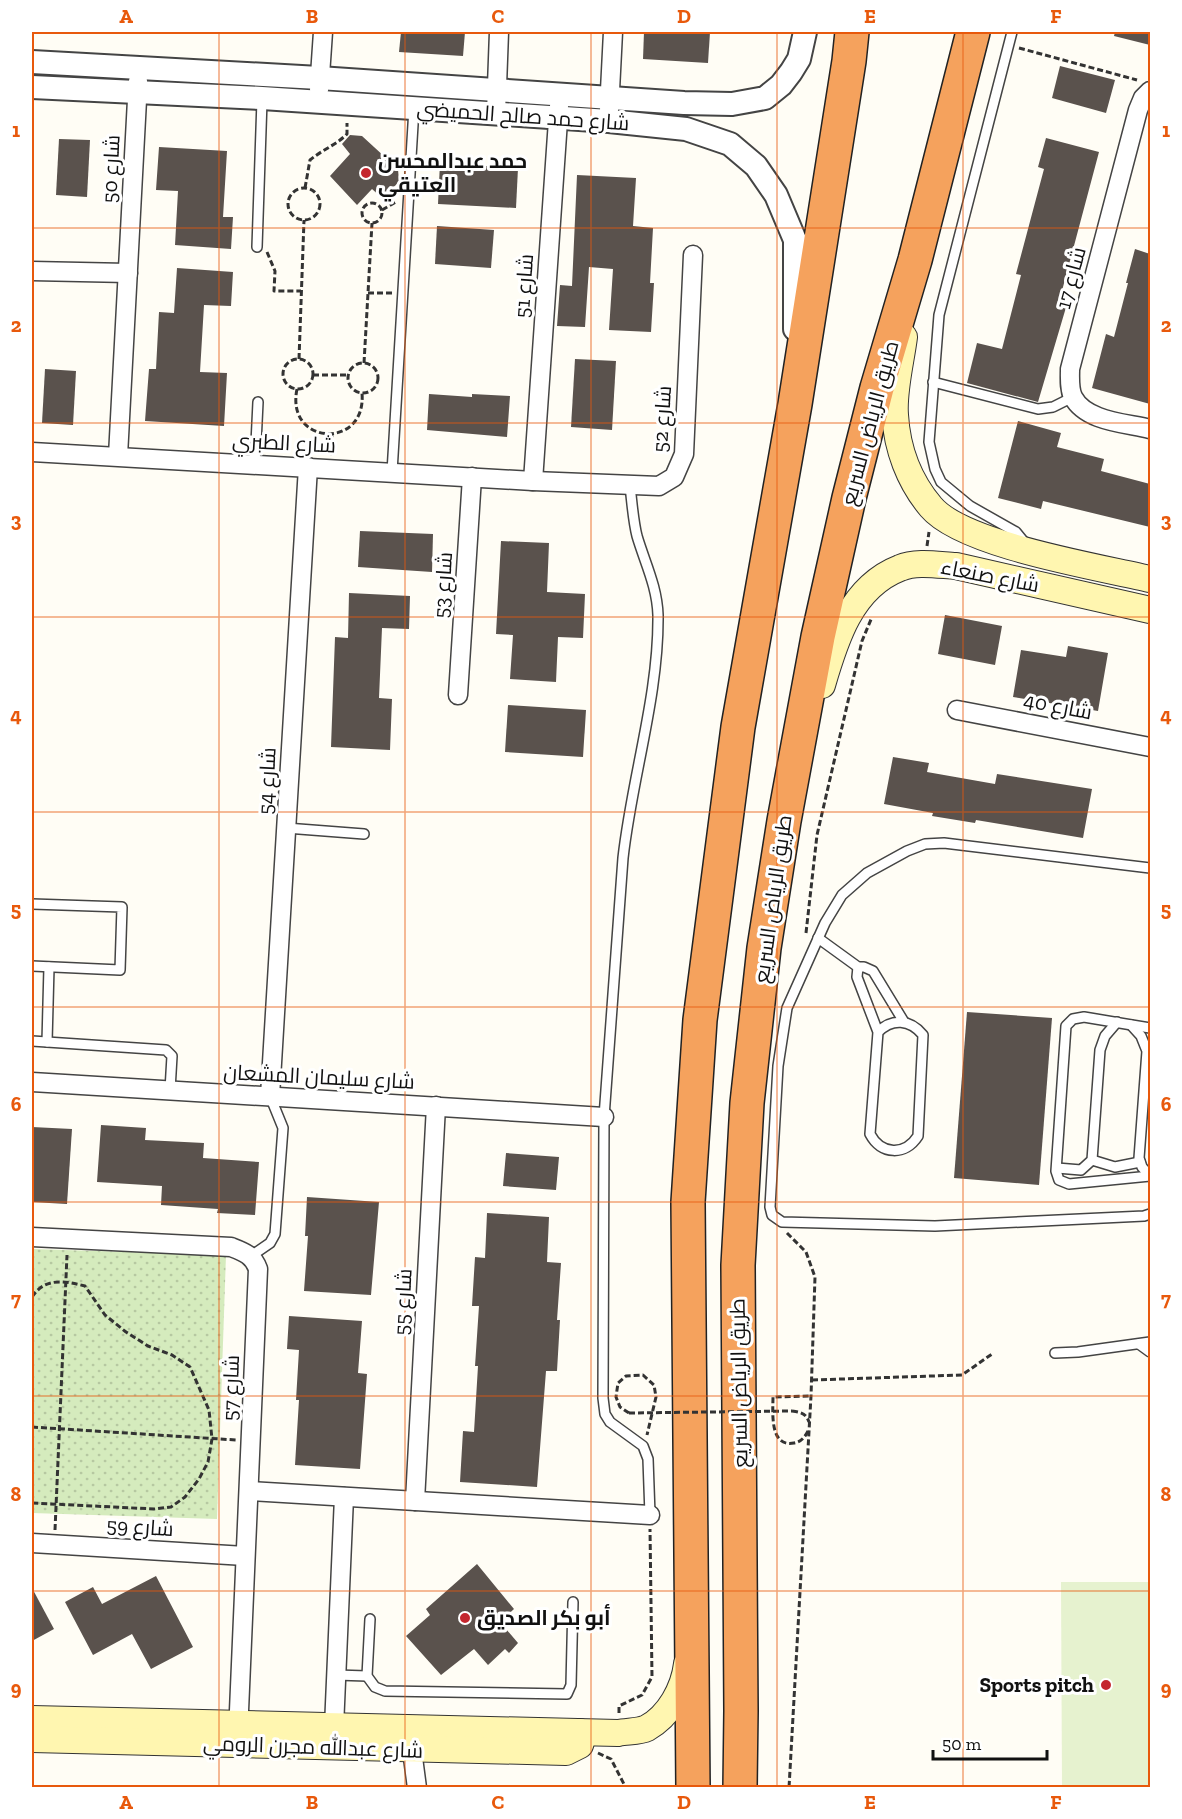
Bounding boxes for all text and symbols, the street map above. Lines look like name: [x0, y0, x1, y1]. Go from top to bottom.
text: A: [119, 4, 133, 28]
text: B: [306, 4, 318, 28]
text: C: [492, 4, 505, 28]
text: D: [677, 4, 691, 28]
text: E: [864, 4, 876, 28]
text: F: [1050, 4, 1062, 28]
street label: شارع حمد صالح الحميضي: [416, 96, 630, 138]
text: 1: [12, 118, 20, 142]
text: 1: [1162, 118, 1170, 142]
street label: شارع 50: [96, 134, 127, 204]
place label: حمد عبدالمحسن العتيقي: [378, 148, 527, 202]
marker: حمد عبدالمحسن العتيقي: [359, 166, 373, 180]
street label: شارع 17: [1050, 244, 1093, 312]
street label: شارع 51: [509, 253, 540, 319]
text: 2: [11, 313, 22, 337]
text: 2: [1161, 313, 1172, 337]
street label: طريق الرياض السريع: [835, 338, 905, 509]
street label: شارع 52: [647, 385, 678, 453]
street label: شارع الطبري: [231, 427, 337, 462]
text: 3: [11, 508, 22, 532]
text: 3: [1161, 508, 1172, 532]
street label: شارع 53: [428, 551, 459, 619]
street label: شارع صنعاء: [938, 554, 1041, 599]
street label: شارع 40: [1022, 687, 1094, 726]
text: 4: [10, 703, 22, 727]
text: 4: [1160, 703, 1172, 727]
street label: شارع 54: [252, 747, 283, 815]
street label: طريق الرياض السريع: [748, 813, 799, 985]
text: 5: [11, 897, 21, 921]
text: 5: [1161, 897, 1171, 921]
street label: شارع سليمان المشعان: [223, 1059, 415, 1096]
text: 6: [11, 1092, 22, 1116]
text: 6: [1161, 1092, 1172, 1116]
street label: شارع 55: [388, 1268, 419, 1336]
text: 7: [11, 1287, 21, 1311]
text: 7: [1161, 1287, 1171, 1311]
street label: طريق الرياض السريع: [725, 1298, 754, 1468]
street label: شارع 57: [217, 1355, 246, 1422]
text: 8: [11, 1482, 22, 1506]
text: 8: [1161, 1482, 1172, 1506]
street label: شارع 59: [105, 1512, 175, 1543]
place label: أبو بكر الصديق: [477, 1604, 611, 1631]
marker: أبو بكر الصديق: [458, 1611, 472, 1625]
place label: Sports pitch: [979, 1672, 1094, 1697]
text: 9: [11, 1676, 22, 1700]
text: 9: [1161, 1676, 1172, 1700]
marker: Sports pitch: [1099, 1678, 1113, 1692]
scale bar: [933, 1723, 1047, 1761]
street label: شارع عبدالله مجرن الرومي: [202, 1729, 424, 1767]
text: 50 m: [942, 1733, 982, 1755]
text: A: [119, 1790, 133, 1814]
text: B: [306, 1790, 318, 1814]
text: C: [492, 1790, 505, 1814]
text: D: [677, 1790, 691, 1814]
text: E: [864, 1790, 876, 1814]
text: F: [1050, 1790, 1062, 1814]

